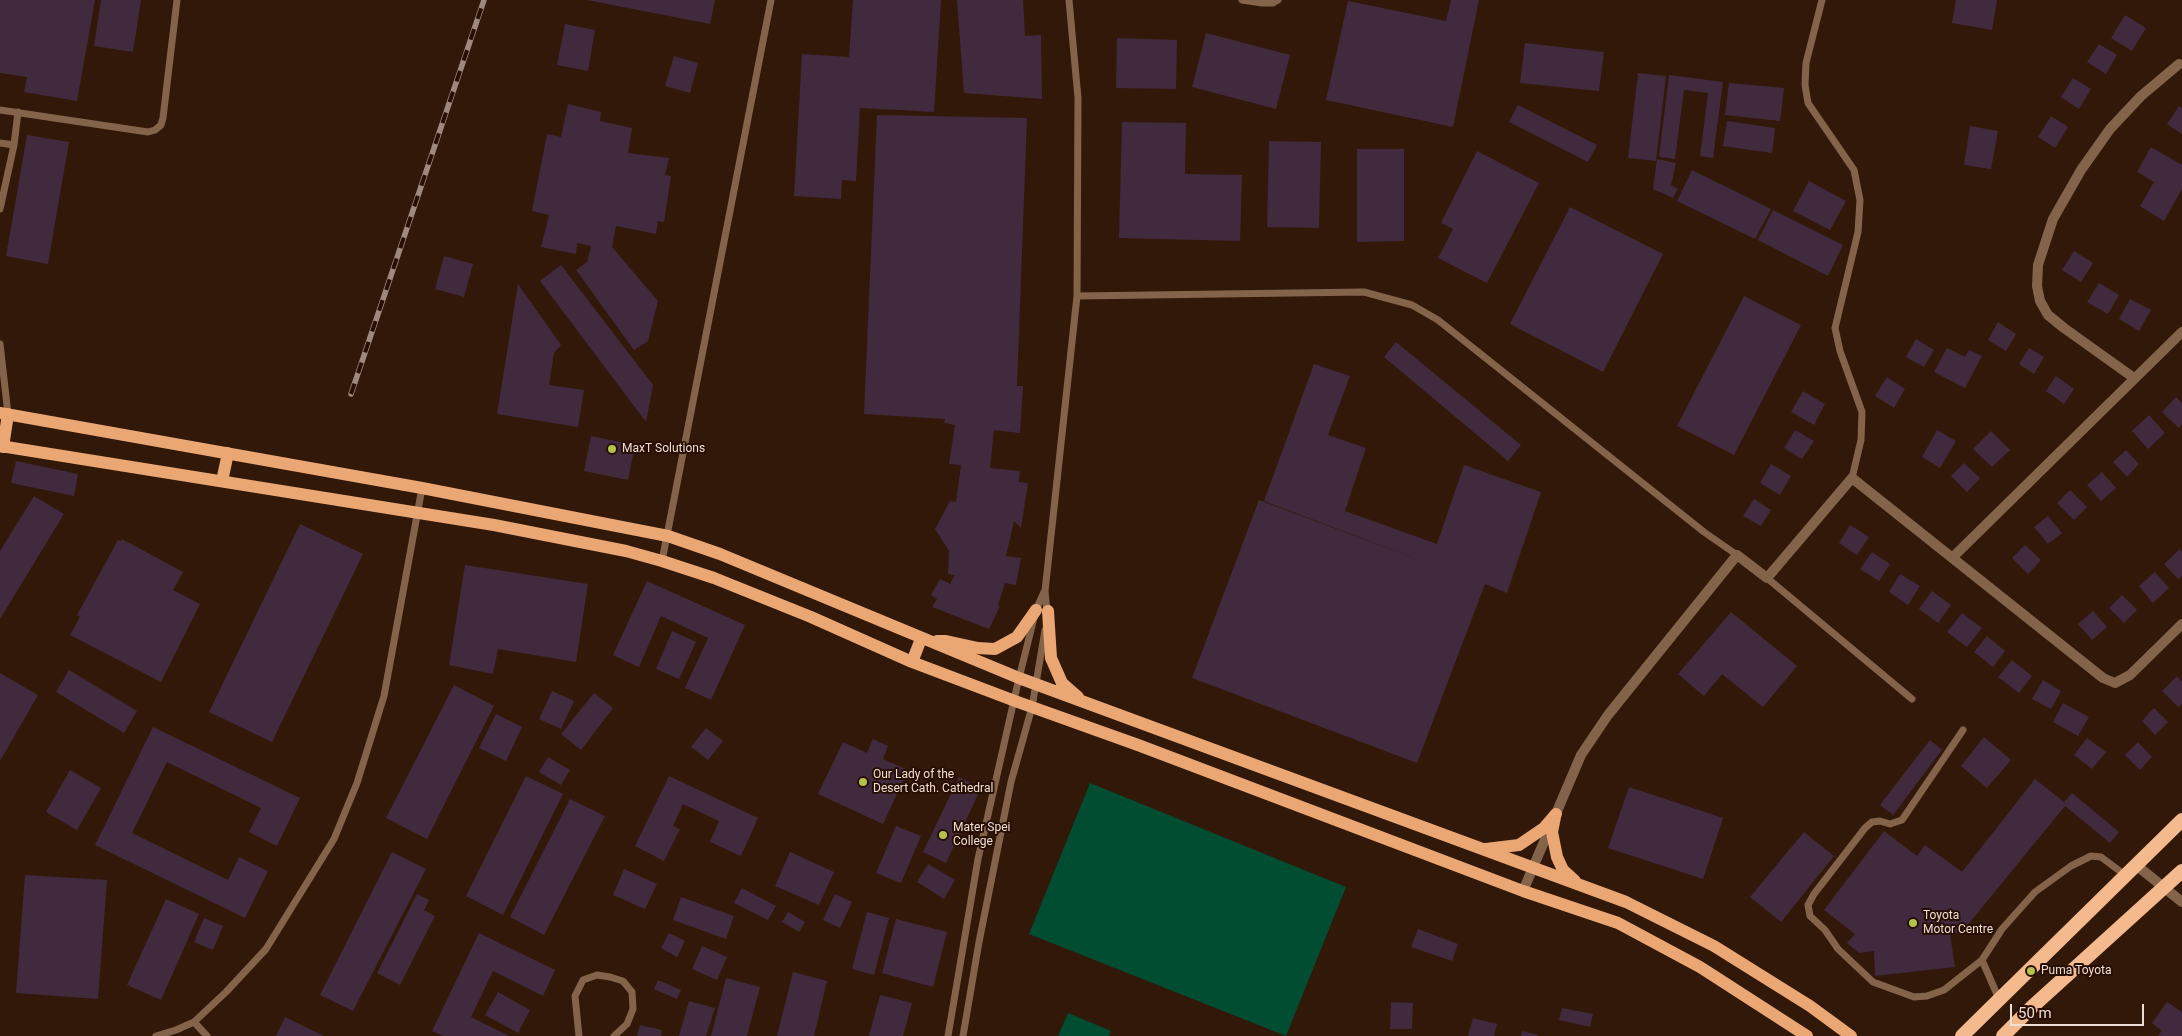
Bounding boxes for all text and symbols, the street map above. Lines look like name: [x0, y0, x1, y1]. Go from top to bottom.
place label: MaxT Solutions: [622, 442, 705, 456]
marker: MaxT Solutions: [606, 443, 618, 455]
place label: Our Lady of the Desert Cath. Cathedral: [873, 768, 993, 796]
marker: Our Lady of the Desert Cath. Cathedral: [857, 776, 869, 788]
place label: Mater Spei College: [953, 821, 1010, 849]
marker: Mater Spei College: [937, 829, 949, 841]
place label: Toyota Motor Centre: [1923, 909, 1993, 937]
marker: Toyota Motor Centre: [1907, 917, 1919, 929]
place label: Puma Toyota: [2041, 964, 2111, 978]
marker: Puma Toyota: [2025, 965, 2037, 977]
scale bar: [2012, 994, 2146, 1026]
text: 50 m: [2018, 1004, 2052, 1022]

